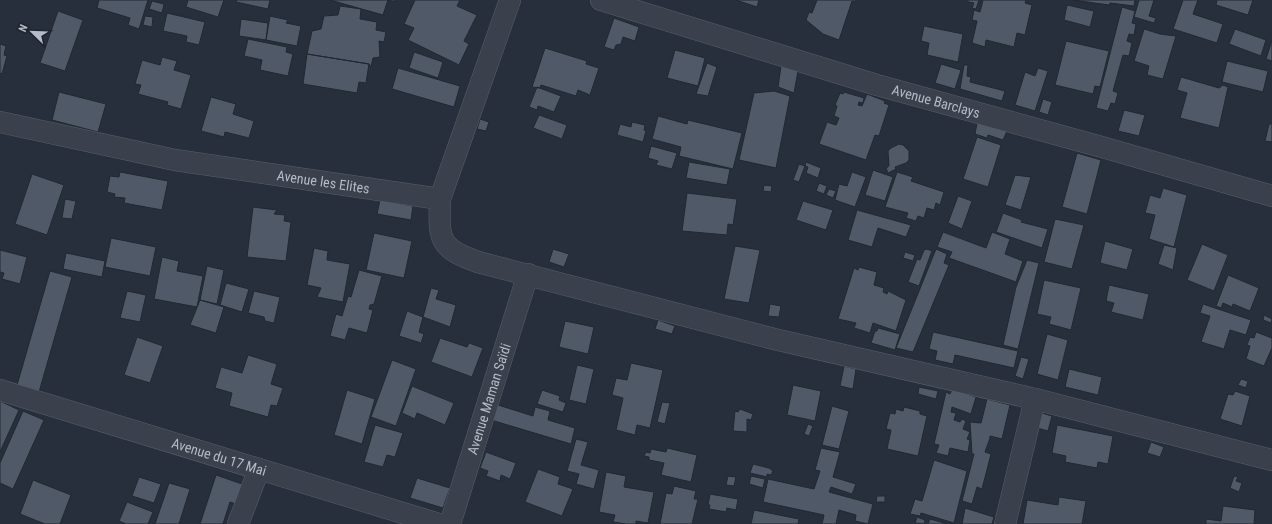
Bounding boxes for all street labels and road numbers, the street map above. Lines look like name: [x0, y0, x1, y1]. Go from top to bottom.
street label: Avenue Barclays: [890, 82, 982, 121]
street label: Avenue les Elites: [276, 167, 371, 197]
street label: Avenue Maman Saïdi: [464, 341, 514, 456]
street label: Avenue du 17 Mai: [170, 435, 268, 479]

